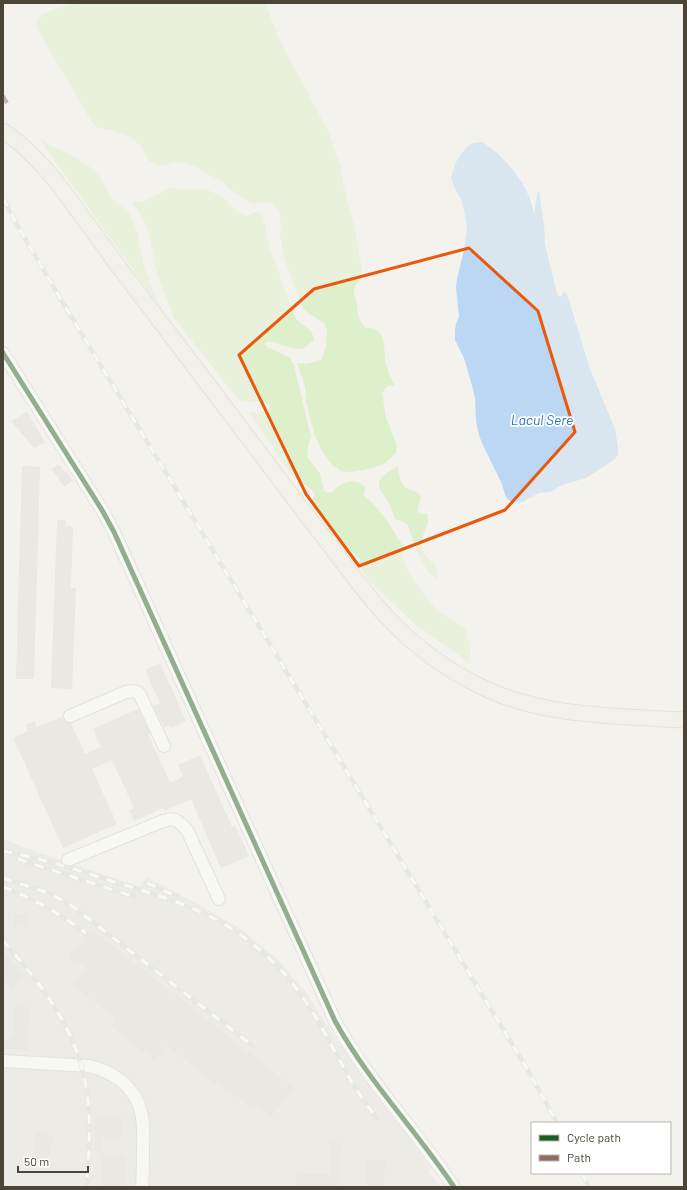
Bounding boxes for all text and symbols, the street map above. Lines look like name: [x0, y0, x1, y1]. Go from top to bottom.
water label: Lacul Sere: [511, 411, 573, 428]
legend: [531, 1122, 671, 1174]
text: Cycle path: [567, 1130, 621, 1144]
scale bar: [18, 1148, 88, 1174]
text: Path: [567, 1150, 591, 1164]
text: 50 m: [24, 1154, 49, 1168]

